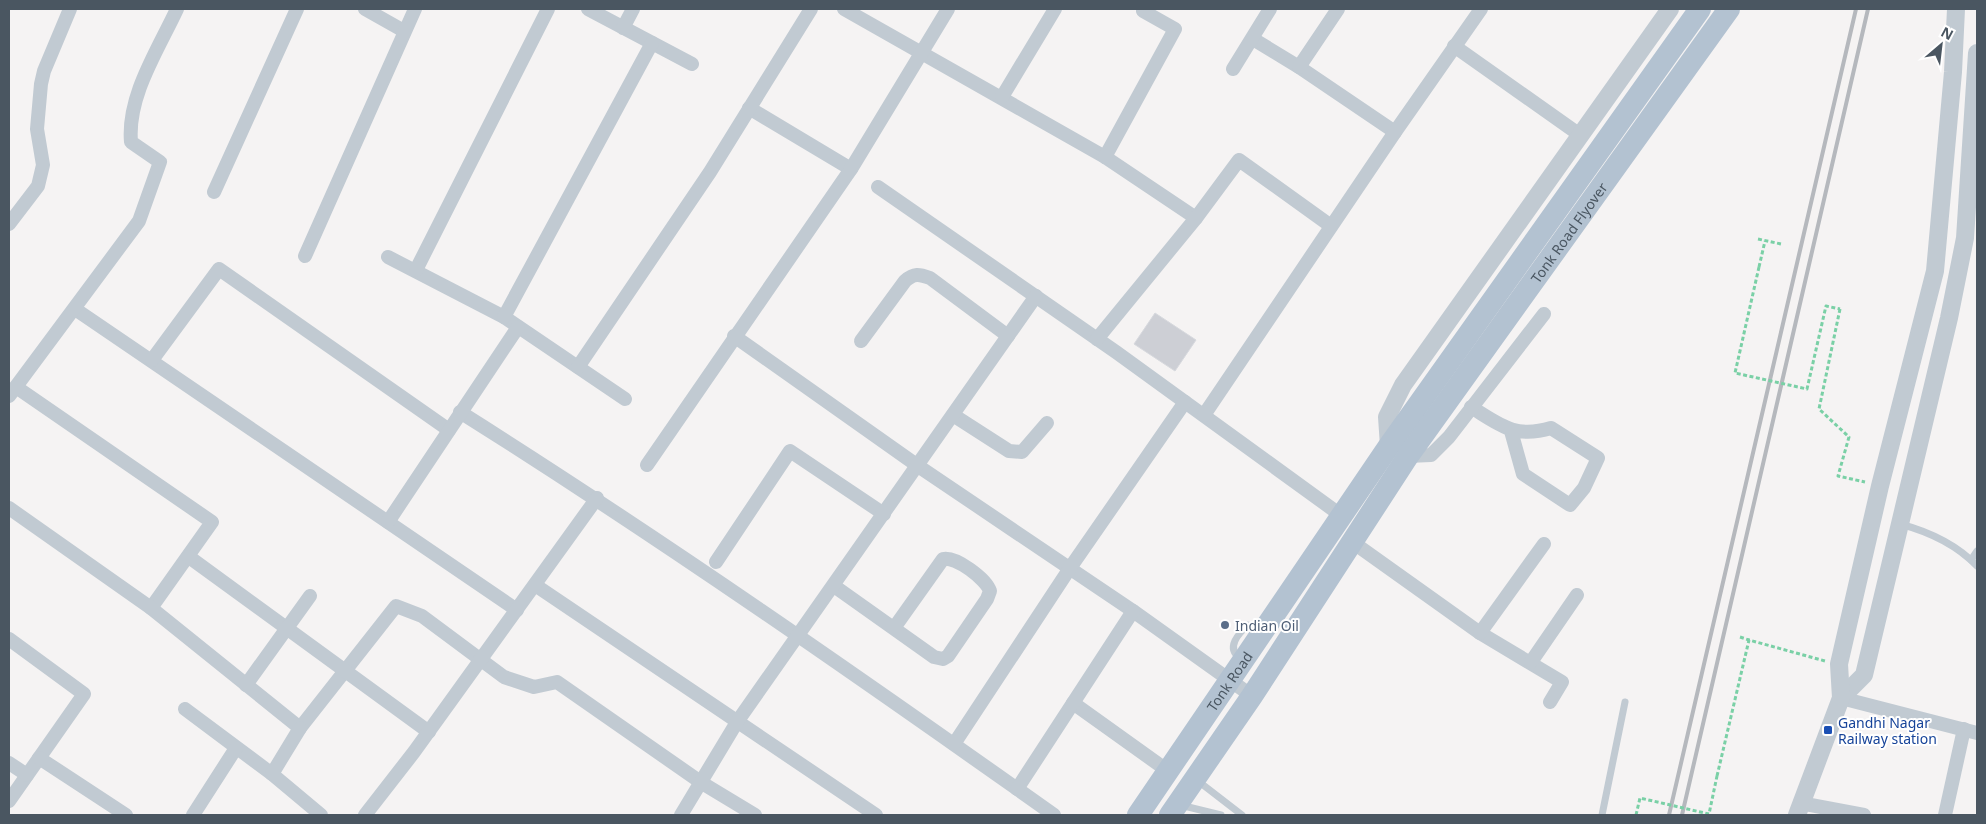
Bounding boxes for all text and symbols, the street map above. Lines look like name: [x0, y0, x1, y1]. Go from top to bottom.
north arrow: [1916, 20, 1966, 70]
text: N: [1938, 22, 1957, 44]
street label: Tonk Road Flyover: [1526, 178, 1611, 287]
place label: Indian Oil: [1235, 616, 1299, 635]
marker: Indian Oil: [1219, 619, 1231, 631]
street label: Tonk Road: [1202, 647, 1256, 715]
place label: Gandhi Nagar Railway station: [1838, 713, 1937, 748]
marker: Gandhi Nagar Railway station: [1822, 724, 1834, 736]

